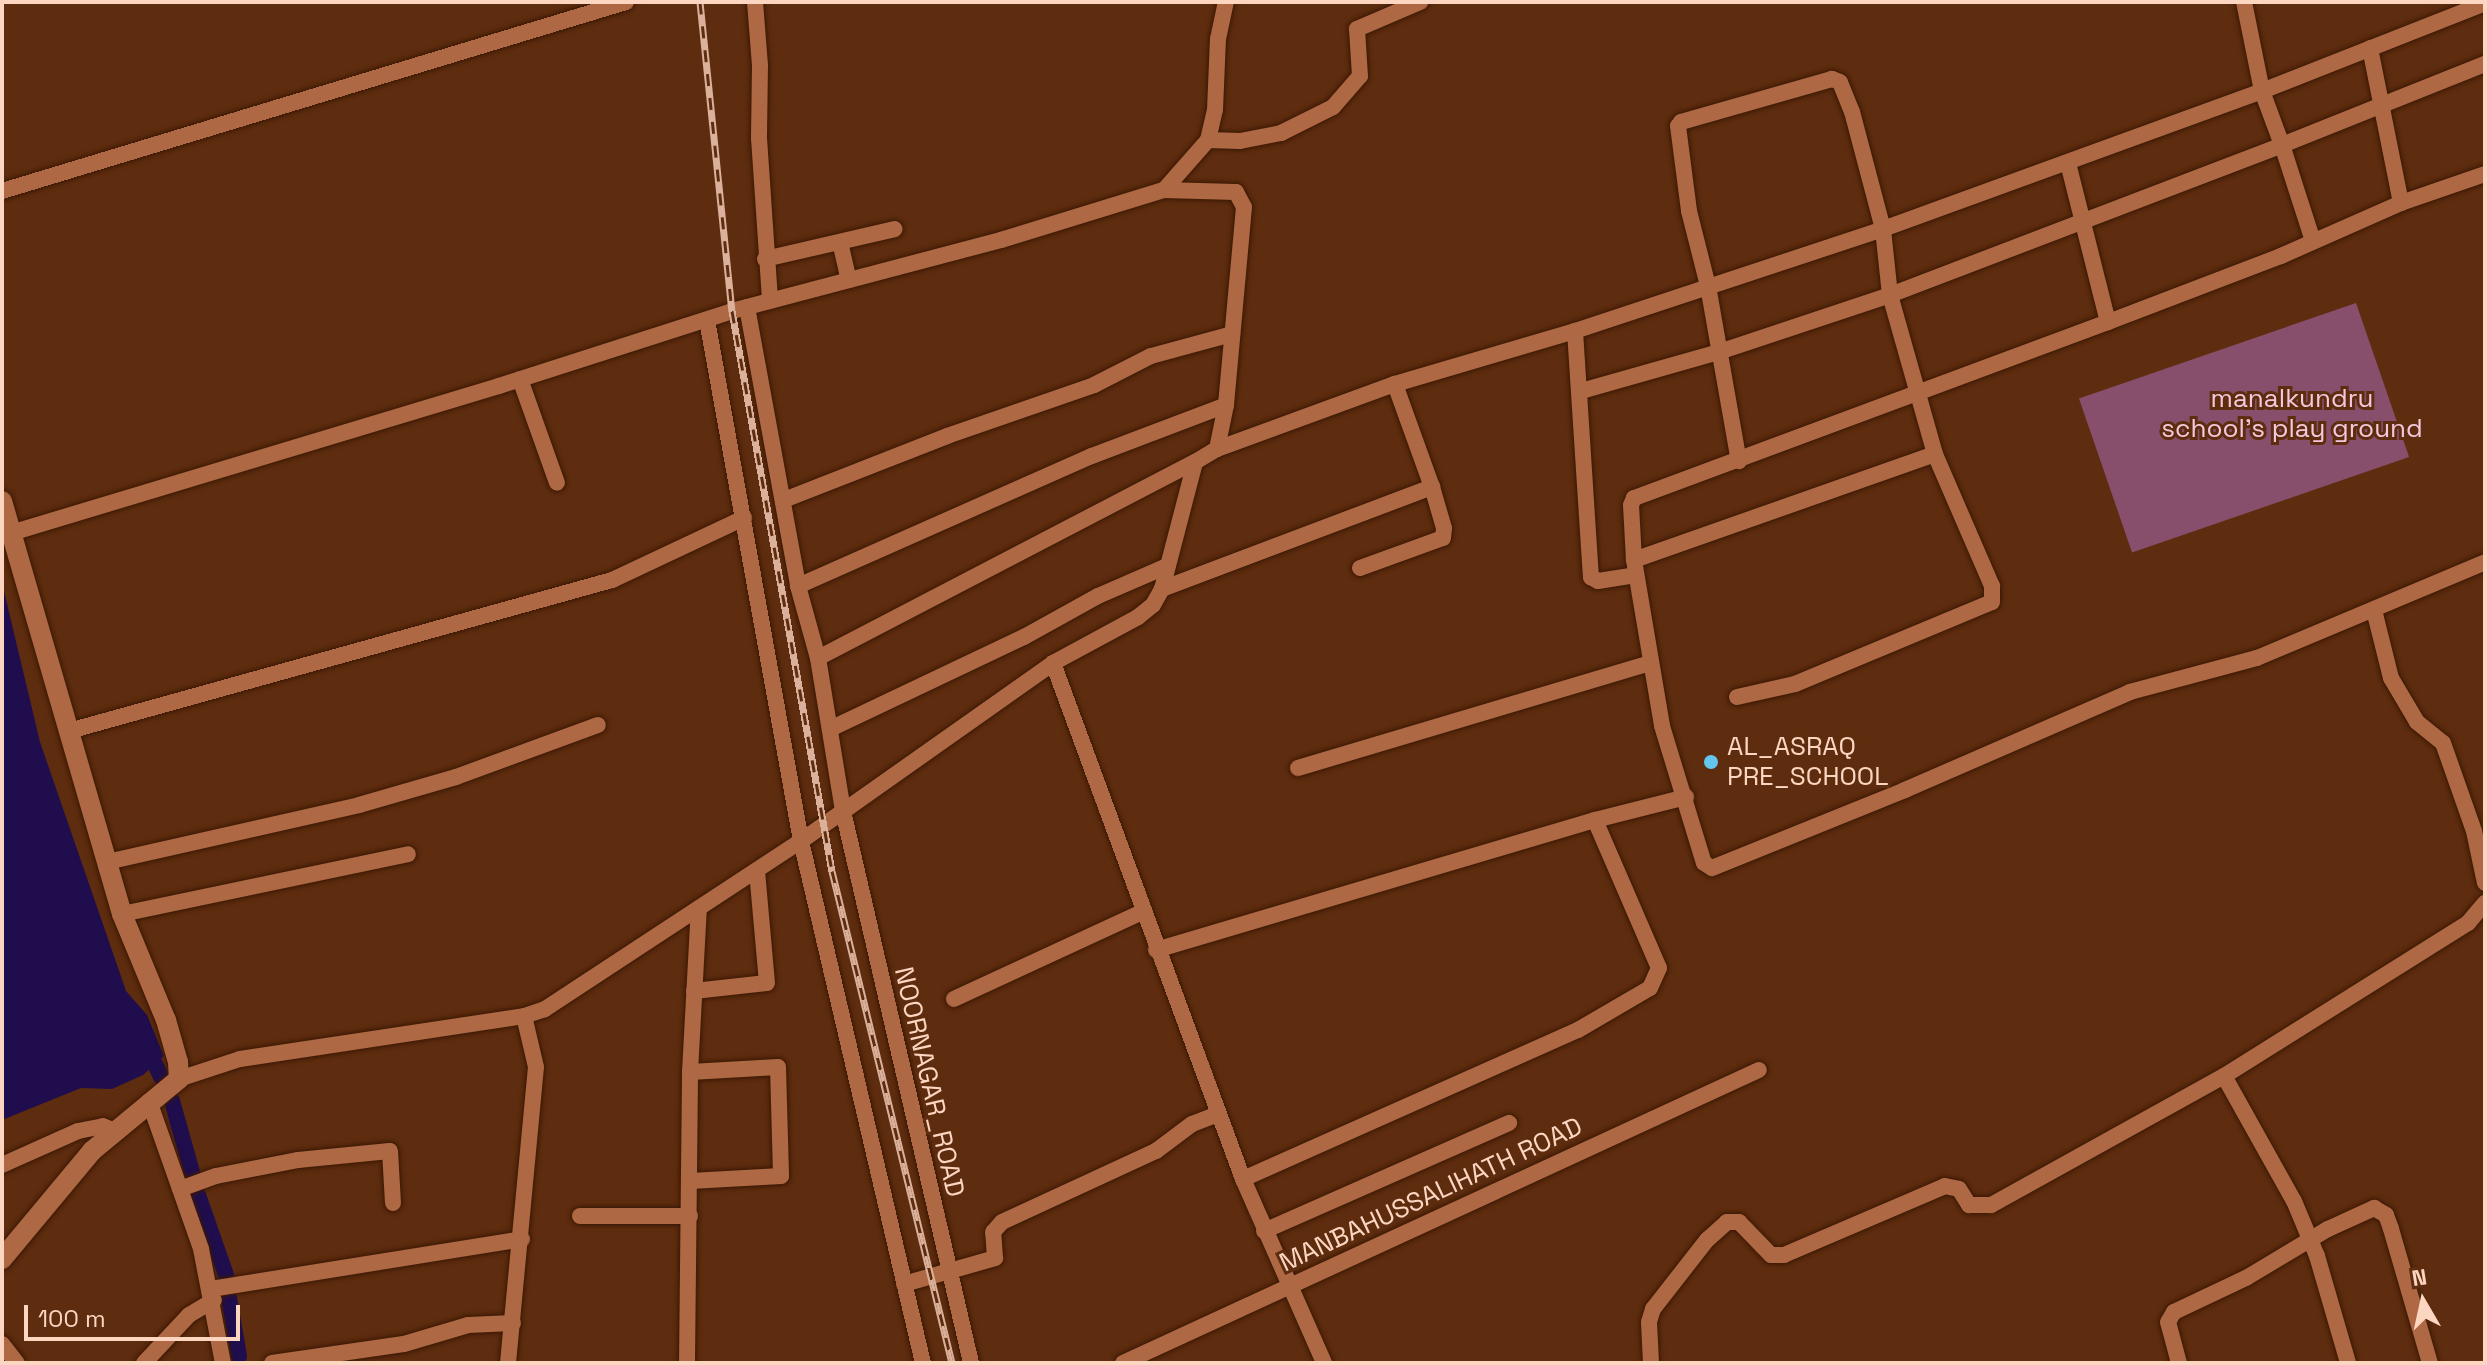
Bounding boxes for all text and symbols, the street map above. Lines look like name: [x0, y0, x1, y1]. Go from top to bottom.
park label: manalkundru school's play ground: [2161, 383, 2423, 444]
place label: AL_ASRAQ PRE_SCHOOL: [1727, 731, 1888, 792]
marker: AL_ASRAQ PRE_SCHOOL: [1702, 753, 1720, 771]
street label: NOORNAGAR_ROAD: [887, 964, 971, 1200]
street label: MANBAHUSSALIHATH ROAD: [1275, 1111, 1587, 1279]
north arrow: [2383, 1261, 2463, 1341]
text: N: [2410, 1262, 2429, 1292]
scale bar: [28, 1289, 244, 1339]
text: 100 m: [38, 1303, 106, 1334]

